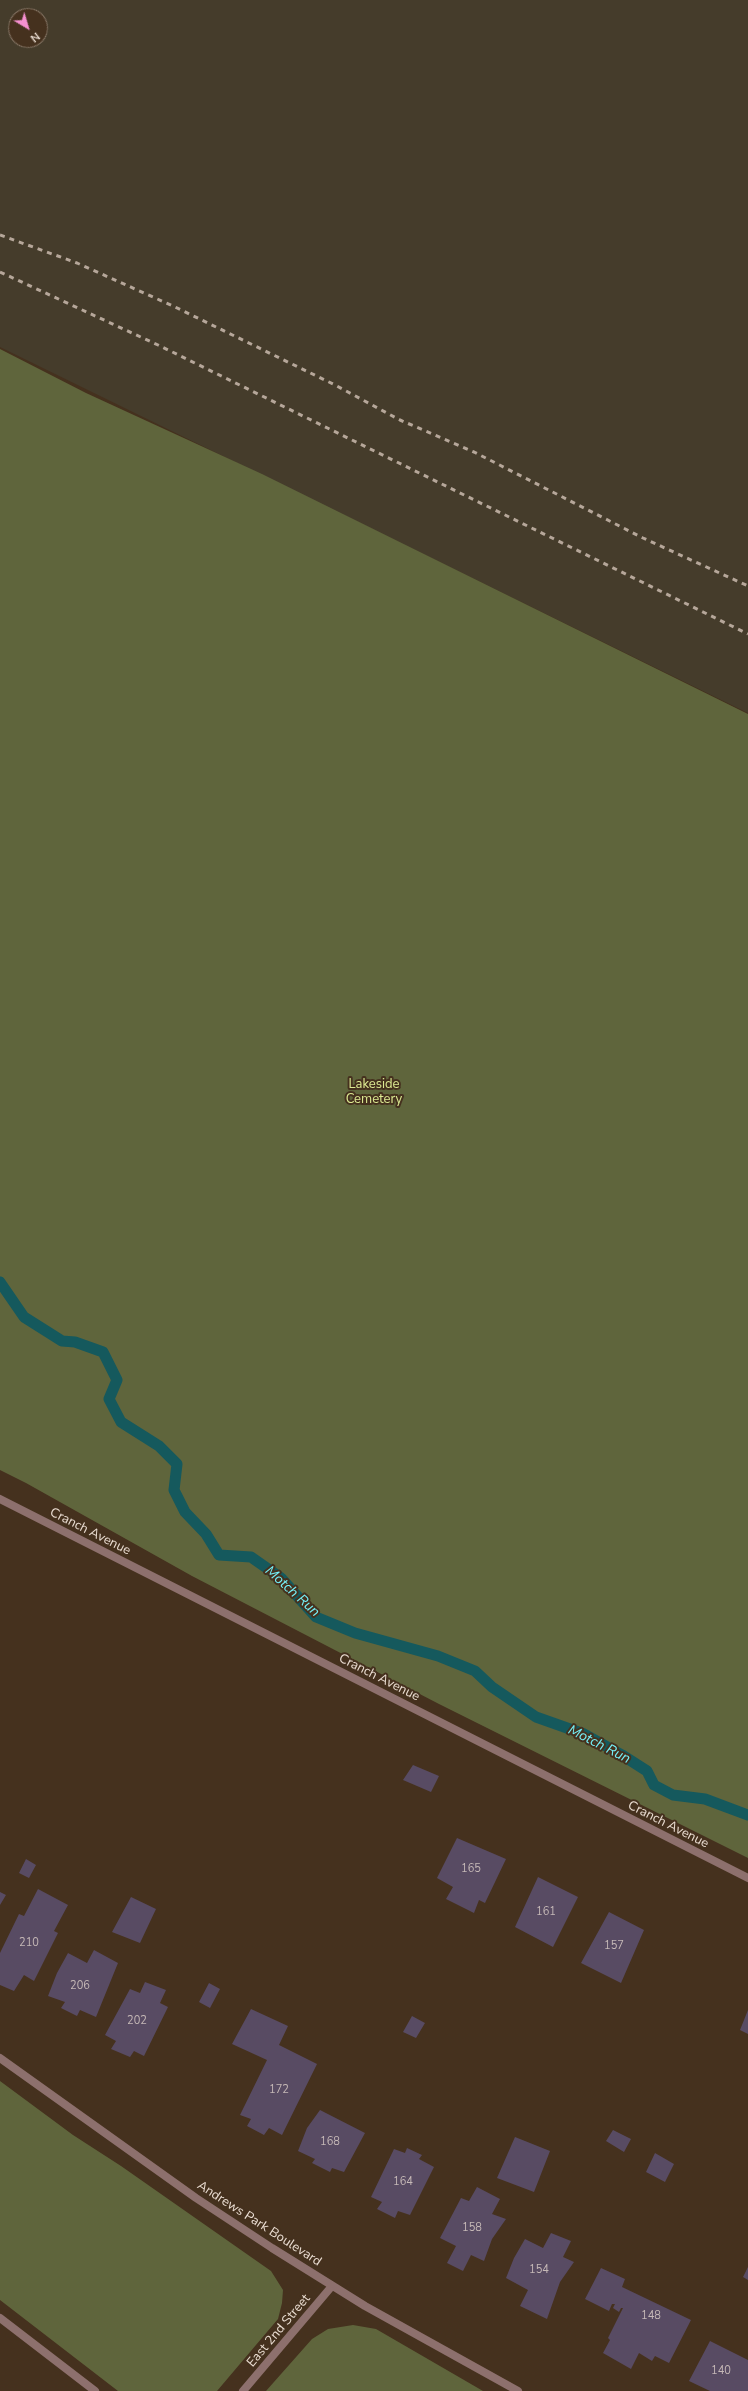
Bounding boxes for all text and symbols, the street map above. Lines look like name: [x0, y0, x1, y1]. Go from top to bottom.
north arrow: [8, 8, 48, 48]
text: N: [27, 29, 43, 46]
park label: Lakeside Cemetery: [346, 1077, 402, 1108]
street label: Cranch Avenue: [47, 1505, 133, 1559]
water label: Motch Run: [261, 1563, 323, 1621]
street label: Cranch Avenue: [336, 1651, 422, 1705]
water label: Motch Run: [565, 1722, 633, 1768]
street label: Cranch Avenue: [625, 1798, 711, 1852]
house number: 165: [461, 1862, 481, 1876]
house number: 161: [536, 1905, 556, 1919]
house number: 210: [19, 1936, 39, 1950]
house number: 157: [604, 1939, 624, 1953]
house number: 206: [70, 1979, 90, 1993]
house number: 202: [127, 2014, 147, 2028]
house number: 172: [269, 2083, 289, 2097]
house number: 168: [320, 2135, 340, 2149]
house number: 164: [393, 2175, 413, 2189]
street label: Andrews Park Boulevard: [194, 2178, 324, 2270]
house number: 158: [462, 2221, 482, 2235]
house number: 154: [529, 2263, 549, 2277]
street label: East 2nd Street: [244, 2292, 314, 2370]
house number: 148: [641, 2309, 661, 2323]
house number: 140: [711, 2364, 731, 2378]

